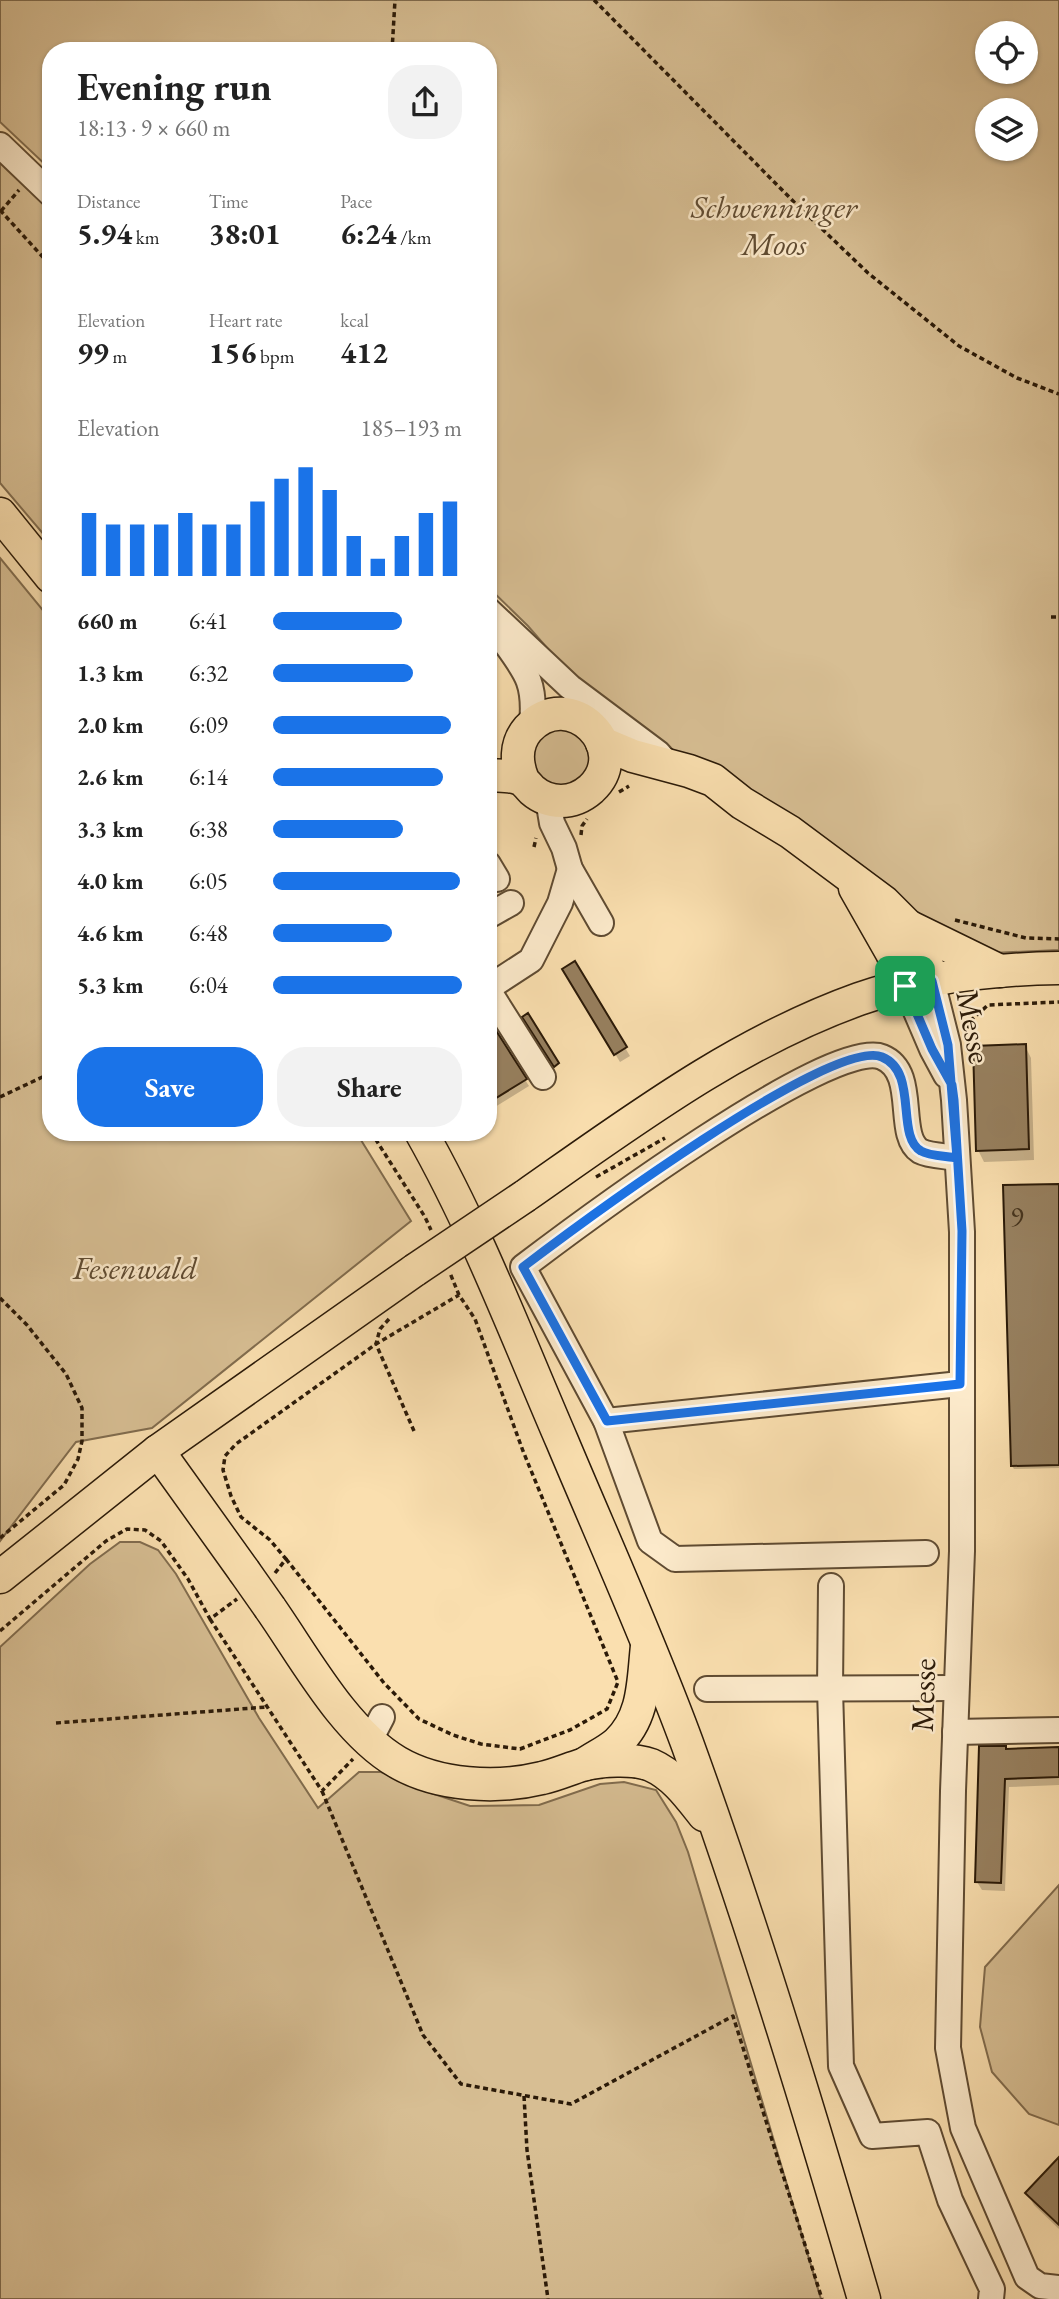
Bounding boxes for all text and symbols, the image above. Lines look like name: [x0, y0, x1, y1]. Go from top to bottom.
map controls: [975, 21, 1038, 161]
button: locate: [975, 21, 1038, 84]
text: Evening run: [77, 62, 272, 111]
button: share: [388, 65, 462, 139]
button: layers: [975, 98, 1038, 161]
text: 18:13 · 9 × 660 m: [77, 113, 230, 143]
park label: Schwenninger Moos: [690, 186, 859, 265]
text: Distance: [77, 189, 140, 214]
text: Time: [209, 189, 248, 214]
text: Pace: [340, 189, 372, 214]
text: 5.94: [77, 214, 132, 253]
text: 38:01: [209, 214, 281, 253]
text: 6:24: [340, 214, 396, 253]
text: km: [132, 225, 160, 250]
text: /km: [396, 225, 431, 250]
text: Elevation: [77, 308, 145, 333]
text: Heart rate: [209, 308, 282, 333]
text: kcal: [340, 308, 369, 333]
text: 99: [77, 333, 109, 372]
text: 156: [209, 333, 256, 372]
text: 412: [340, 333, 388, 372]
text: m: [109, 344, 127, 369]
text: bpm: [256, 344, 295, 369]
text: Elevation: [77, 413, 160, 443]
text: 185–193 m: [361, 413, 462, 443]
text: 660 m: [77, 606, 138, 636]
text: 6:41: [189, 606, 228, 636]
text: 1.3 km: [77, 658, 144, 688]
text: 6:32: [189, 658, 228, 688]
text: 2.0 km: [77, 710, 144, 740]
text: 6:09: [189, 710, 228, 740]
text: 2.6 km: [77, 762, 144, 792]
text: 6:14: [189, 762, 228, 792]
text: 3.3 km: [77, 814, 144, 844]
text: 6:38: [189, 814, 228, 844]
text: 4.0 km: [77, 866, 144, 896]
text: 6:05: [189, 866, 228, 896]
text: 4.6 km: [77, 918, 144, 948]
text: 6:48: [189, 918, 228, 948]
pin: [875, 956, 935, 1016]
icon: arrive: [886, 967, 924, 1005]
text: 5.3 km: [77, 970, 144, 1000]
text: 6:04: [189, 970, 228, 1000]
street label: Messe: [946, 987, 1002, 1067]
button: Save: [77, 1047, 263, 1127]
button: Share: [277, 1047, 462, 1127]
house number: 9: [1010, 1198, 1024, 1234]
park label: Fesenwald: [72, 1247, 198, 1289]
street label: Messe: [901, 1657, 945, 1733]

